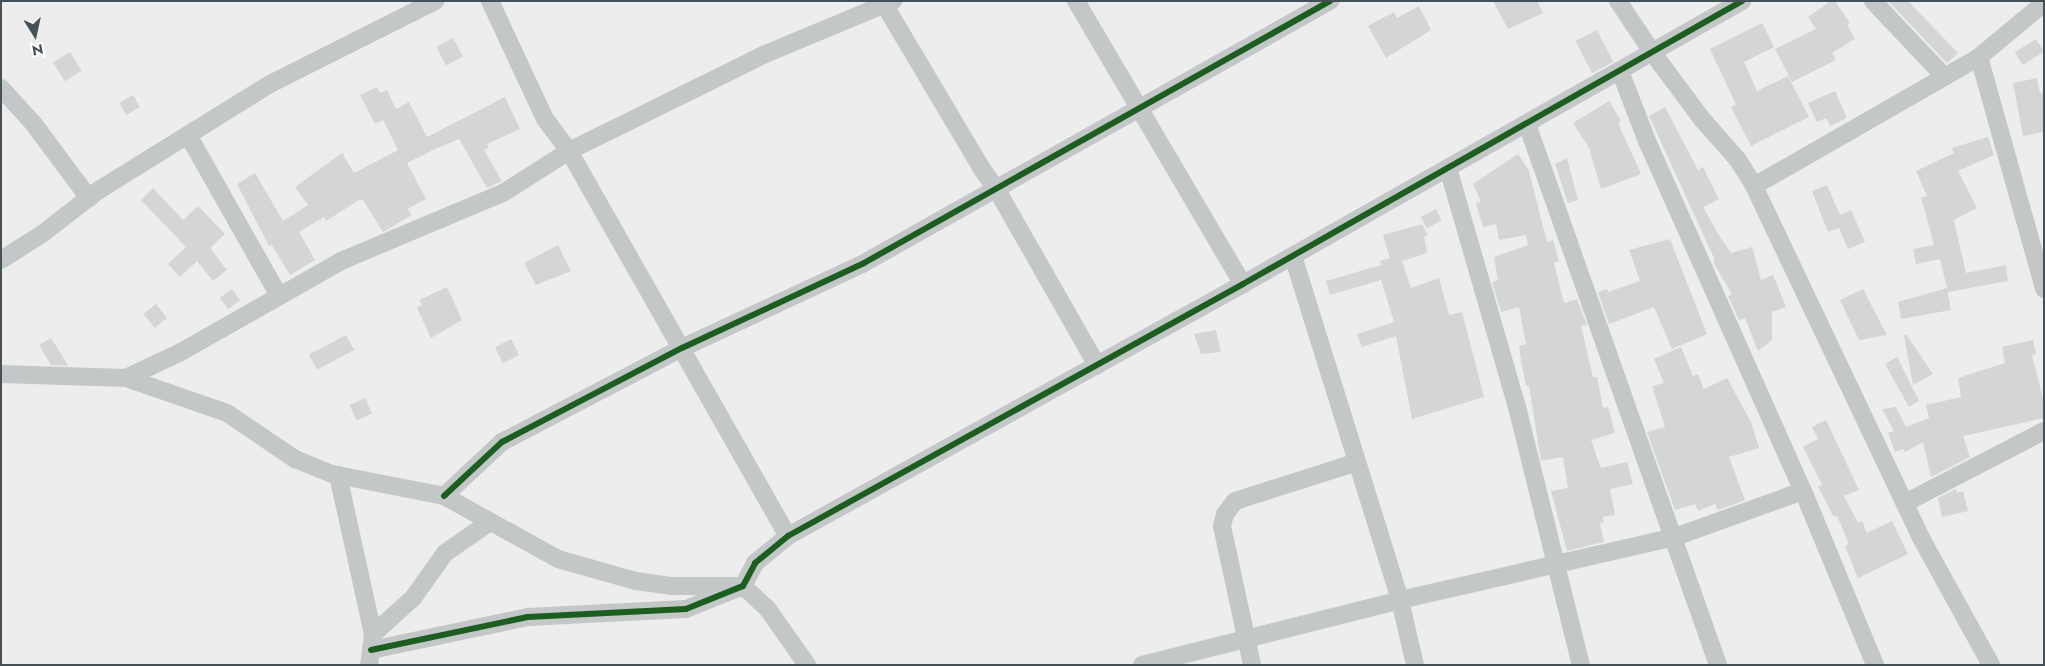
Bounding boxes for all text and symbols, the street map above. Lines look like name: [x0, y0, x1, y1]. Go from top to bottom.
north arrow: [10, 10, 60, 60]
text: N: [30, 39, 45, 61]

